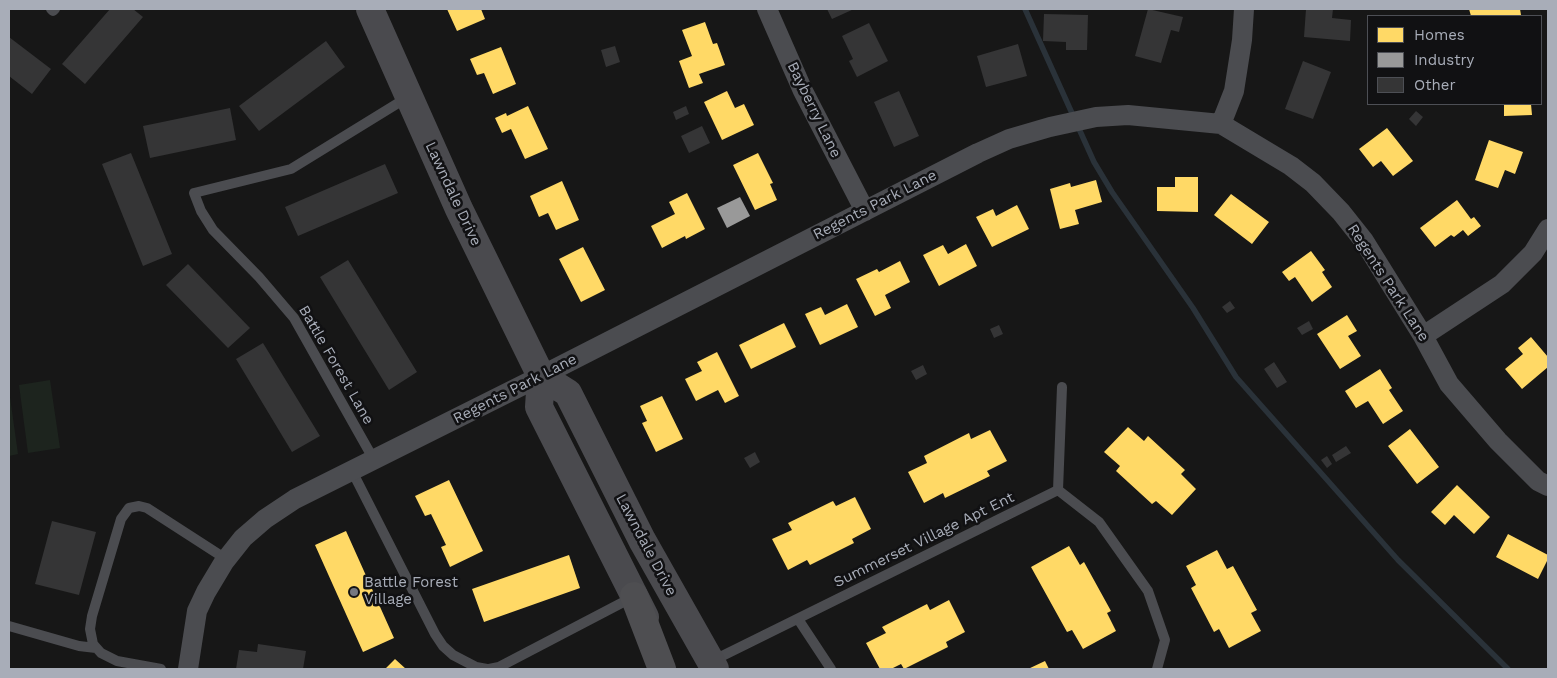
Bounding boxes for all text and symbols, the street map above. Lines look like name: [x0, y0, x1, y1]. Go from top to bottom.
legend: [1367, 15, 1542, 105]
text: Homes: [1414, 26, 1465, 44]
text: Industry: [1414, 51, 1474, 69]
street label: Bayberry Lane: [783, 59, 845, 161]
text: Other: [1414, 76, 1456, 94]
street label: Lawndale Drive: [421, 139, 485, 249]
street label: Regents Park Lane: [810, 166, 940, 244]
street label: Regents Park Lane: [1343, 221, 1433, 345]
street label: Battle Forest Lane: [295, 302, 377, 428]
street label: Regents Park Lane: [450, 350, 580, 428]
street label: Summerset Village Apt Ent: [831, 488, 1017, 592]
street label: Lawndale Drive: [612, 491, 680, 599]
place label: Battle Forest Village: [364, 574, 458, 609]
marker: Battle Forest Village: [348, 586, 360, 598]

